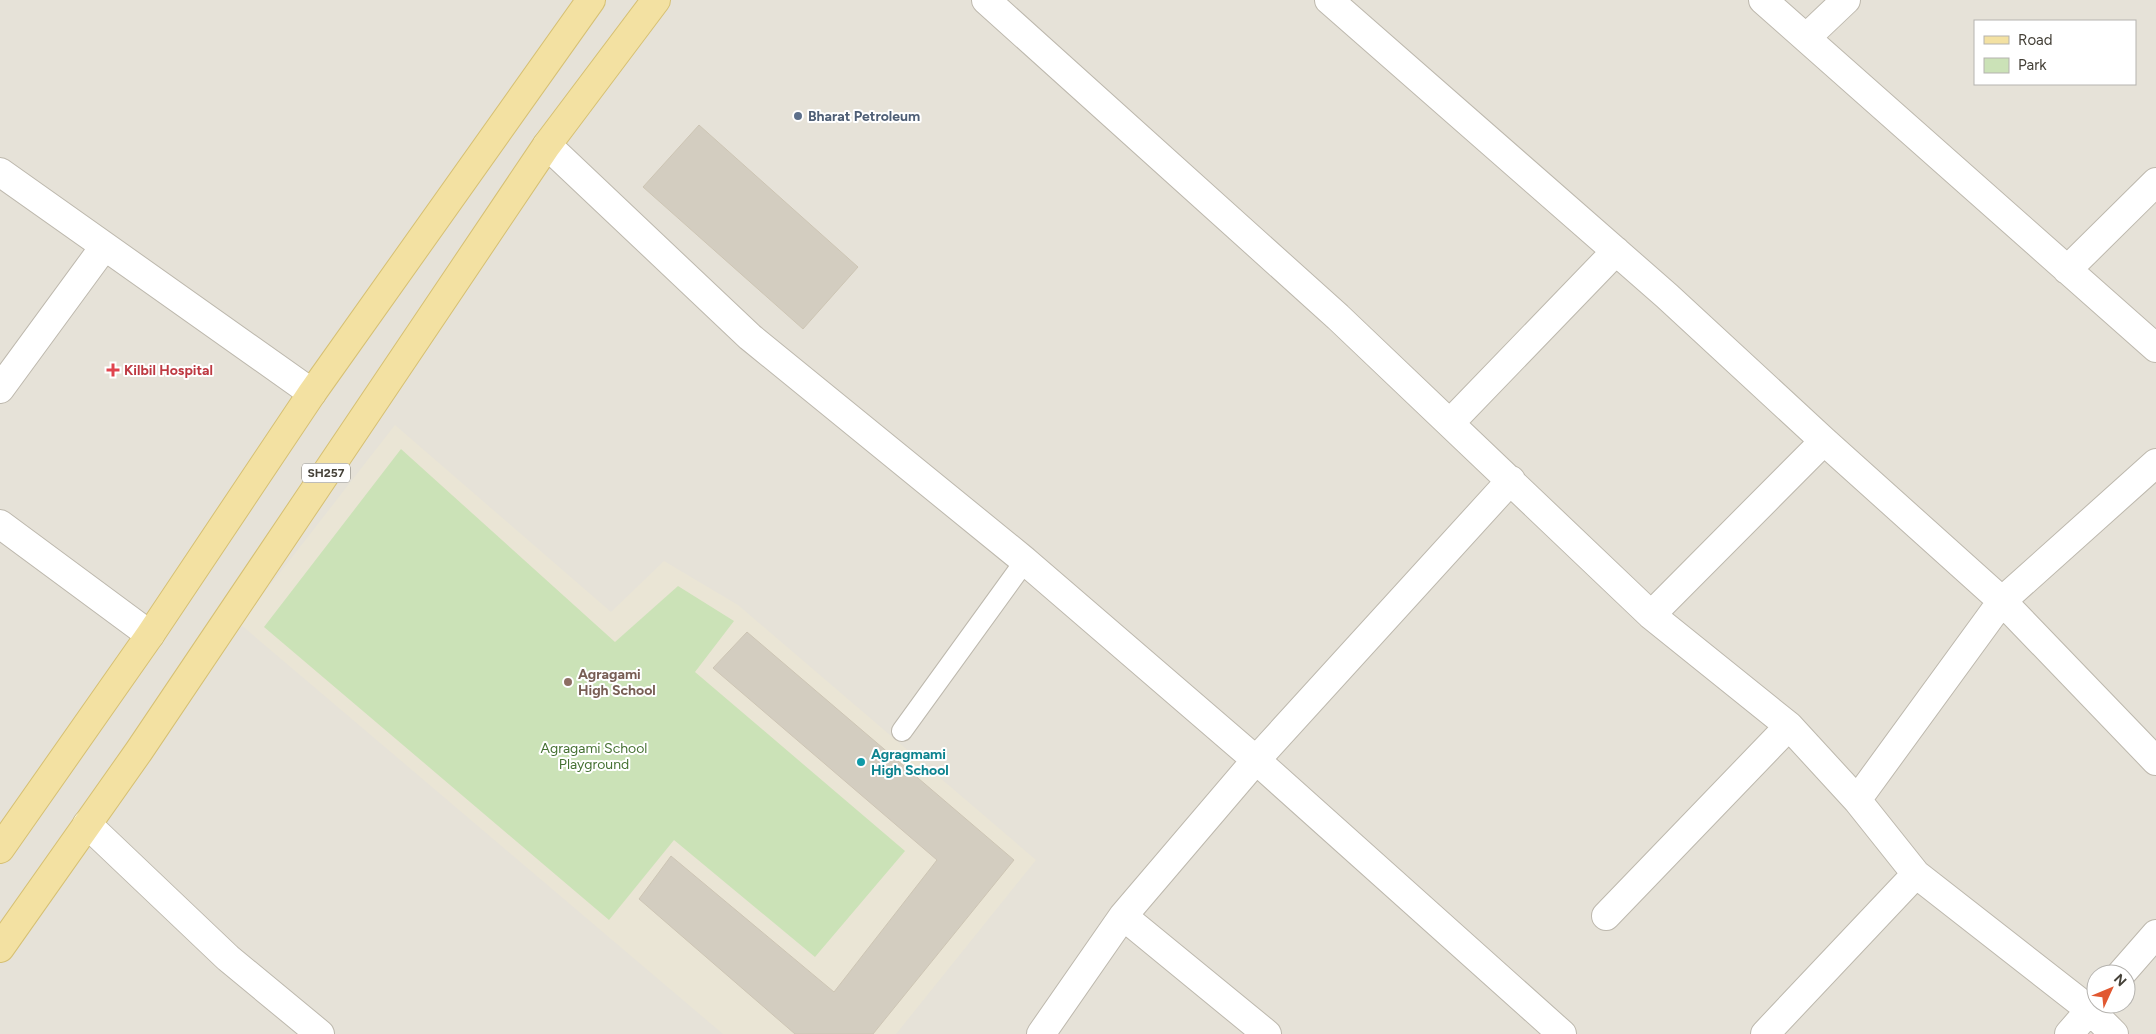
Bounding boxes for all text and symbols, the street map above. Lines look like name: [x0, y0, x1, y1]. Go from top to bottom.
legend: [1974, 20, 2136, 85]
text: Road: [2018, 31, 2053, 49]
text: Park: [2018, 56, 2047, 74]
place label: Bharat Petroleum: [808, 108, 920, 125]
marker: Bharat Petroleum: [792, 110, 804, 122]
place label: Kilbil Hospital: [124, 362, 213, 379]
marker: Kilbil Hospital: [106, 363, 120, 377]
road number: SH257: [302, 463, 350, 482]
place label: Agragami High School: [578, 666, 656, 699]
marker: Agragami High School: [562, 676, 574, 688]
park label: Agragami School Playground: [541, 740, 647, 773]
place label: Agragmami High School: [871, 746, 949, 779]
marker: Agragmami High School: [855, 756, 867, 768]
north arrow: [2086, 964, 2136, 1014]
text: N: [2110, 971, 2130, 990]

